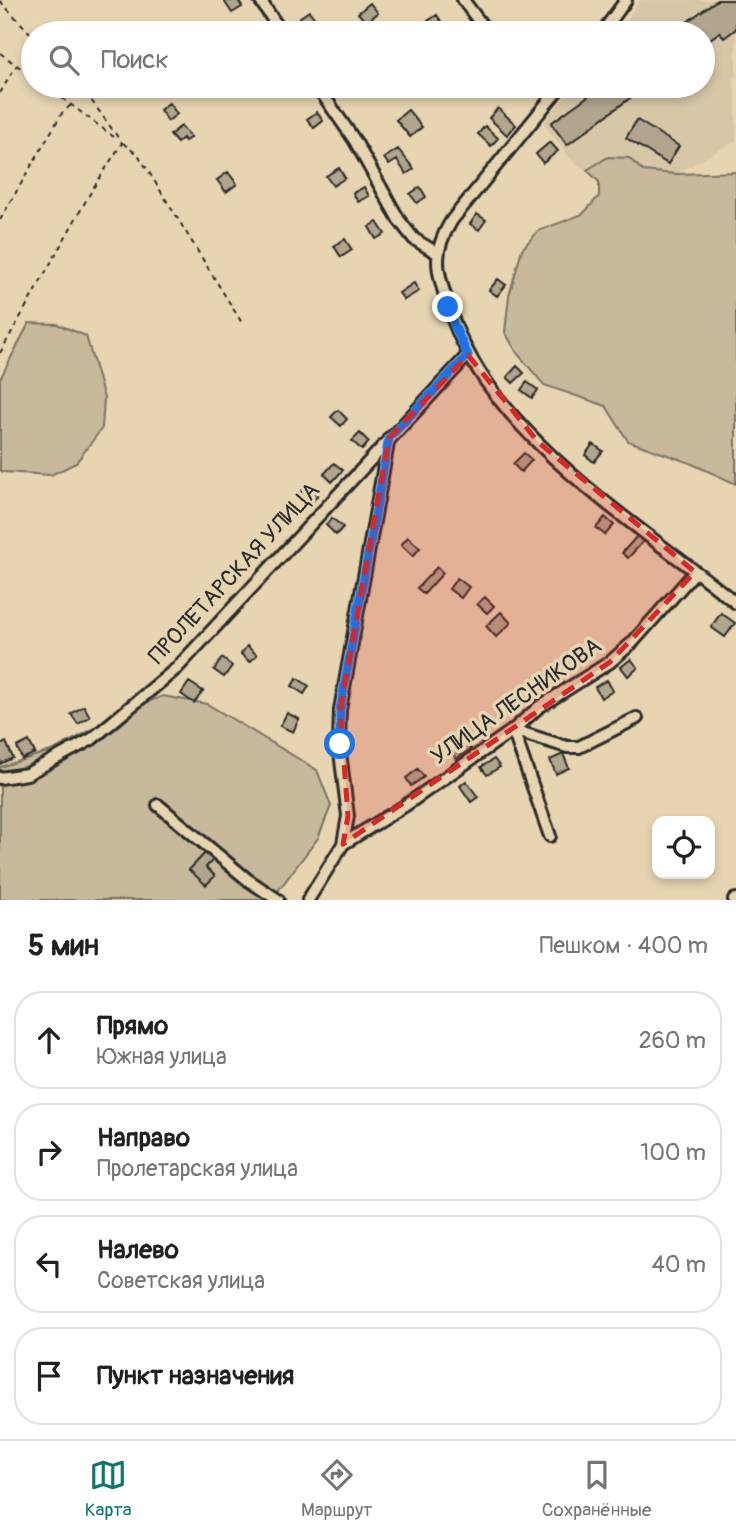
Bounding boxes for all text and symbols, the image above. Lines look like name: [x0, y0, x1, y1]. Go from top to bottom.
search box: [21, 21, 715, 98]
icon: search: [45, 41, 83, 79]
text: Поиск: [101, 44, 169, 76]
route end: [432, 291, 463, 322]
street label: ПРОЛЕТАРСКАЯ УЛИЦА: [142, 476, 326, 670]
street label: УЛИЦА ЛЕСНИКОВА: [425, 631, 607, 771]
route start: [324, 728, 355, 759]
map controls: [652, 816, 715, 879]
button: locate: [652, 816, 715, 879]
text: 5 мин: [28, 927, 99, 964]
text: Пешком · 400 m: [540, 931, 708, 960]
text: Прямо: [97, 1010, 168, 1042]
icon: ahead: [30, 1021, 68, 1059]
text: 260 m: [639, 1026, 706, 1055]
text: Южная улица: [97, 1042, 227, 1071]
text: Направо: [97, 1122, 190, 1154]
icon: right: [30, 1133, 68, 1171]
text: 100 m: [640, 1138, 706, 1167]
text: Пролетарская улица: [97, 1154, 298, 1183]
text: Налево: [97, 1234, 179, 1266]
icon: left: [30, 1245, 68, 1283]
text: 40 m: [652, 1250, 706, 1279]
text: Советская улица: [97, 1266, 265, 1295]
icon: arrive: [30, 1357, 68, 1395]
text: Пункт назначения: [97, 1360, 294, 1392]
tab: Карта: [85, 1456, 132, 1522]
tab: Маршрут: [301, 1456, 373, 1522]
tab: Сохранённые: [542, 1456, 651, 1522]

